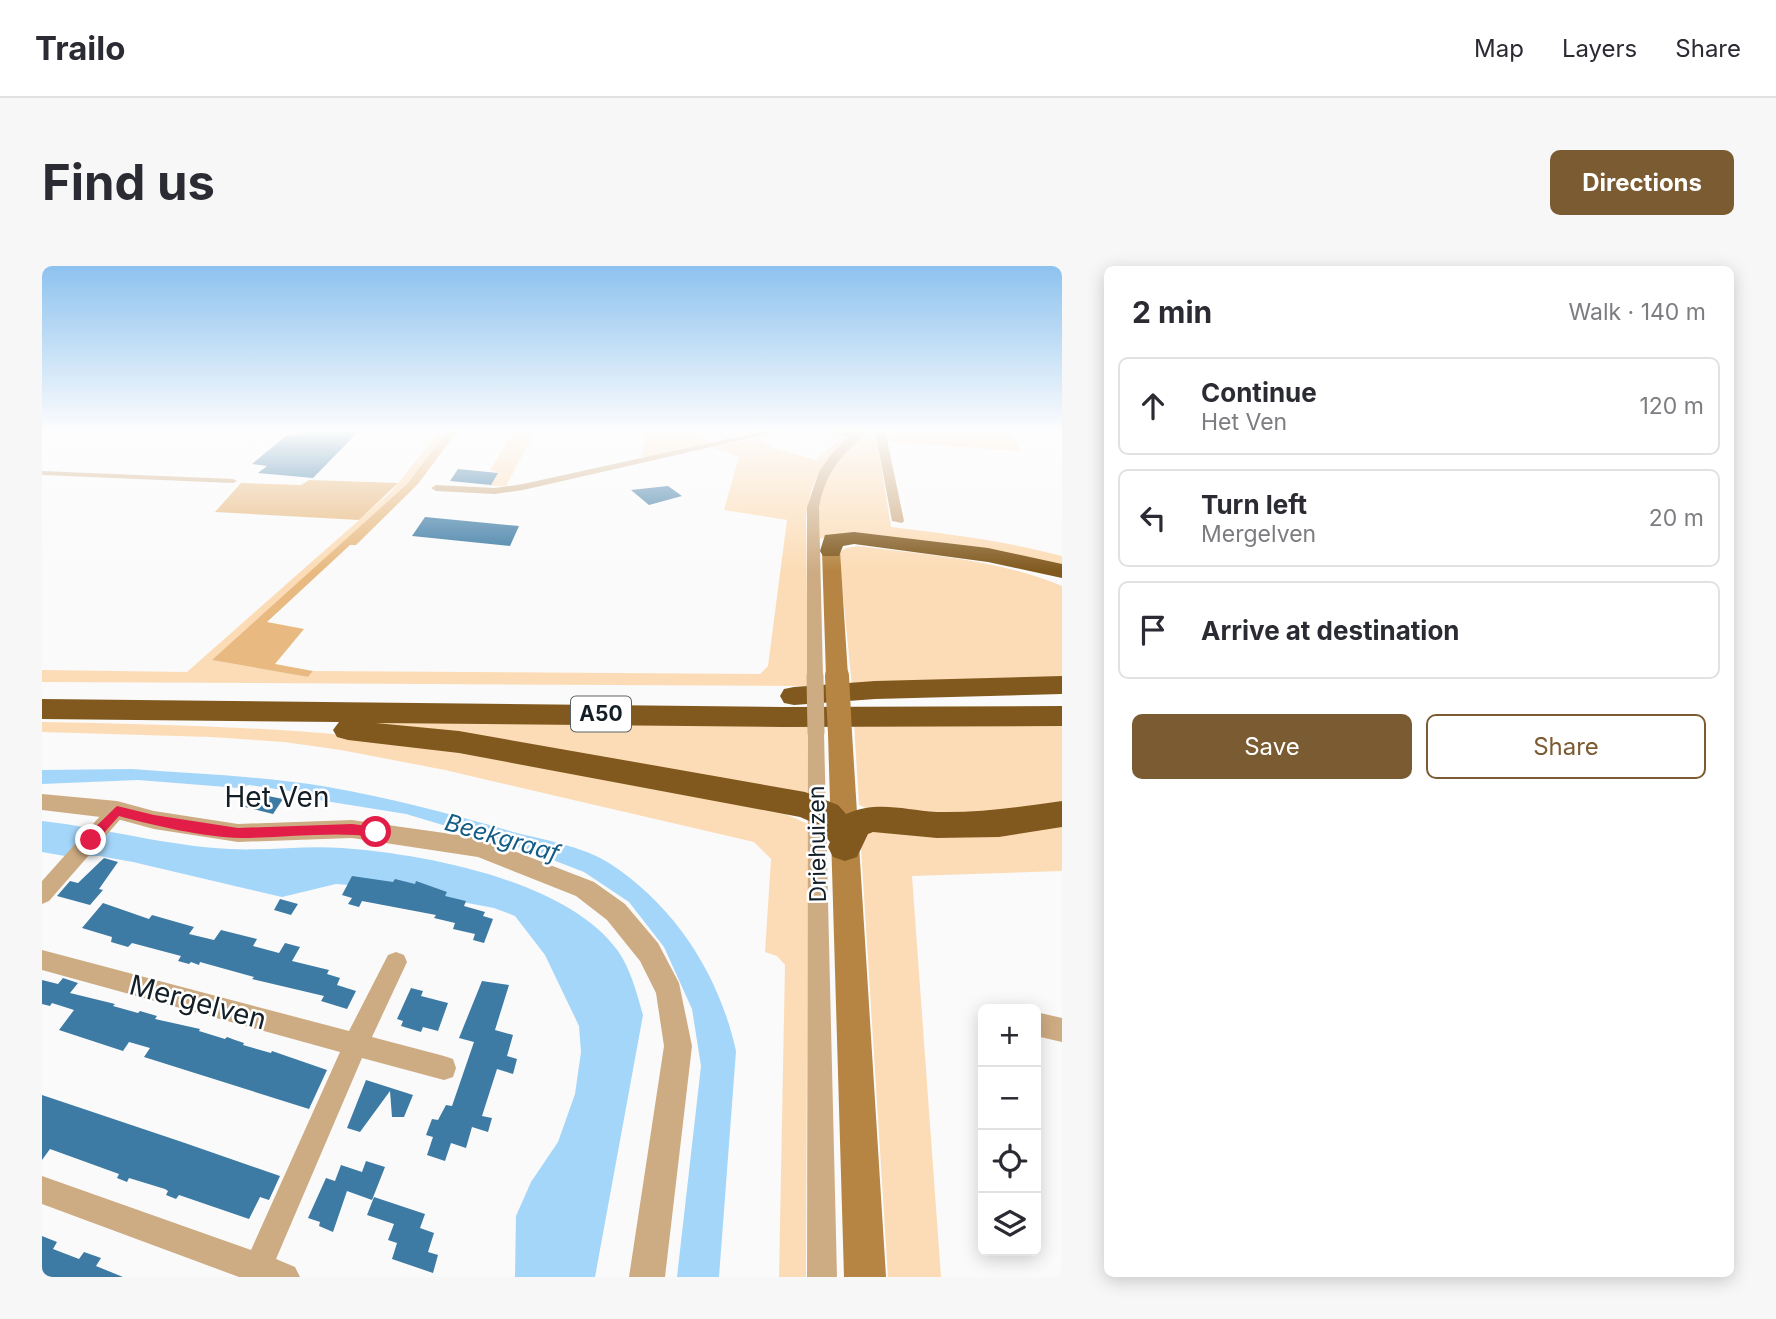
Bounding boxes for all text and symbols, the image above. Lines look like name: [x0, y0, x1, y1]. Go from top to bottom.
text: Trailo: [35, 28, 125, 68]
text: Map: [1474, 34, 1524, 63]
text: Layers: [1562, 34, 1637, 63]
text: Share: [1675, 34, 1741, 63]
button: Directions: [1550, 150, 1734, 215]
text: Find us: [42, 153, 215, 212]
text: 2 min: [1132, 294, 1212, 330]
text: Walk · 140 m: [1568, 298, 1706, 326]
text: Continue: [1201, 377, 1317, 408]
icon: ahead: [1134, 387, 1172, 425]
text: 120 m: [1639, 392, 1704, 420]
text: Het Ven: [1201, 408, 1287, 436]
text: Turn left: [1201, 489, 1307, 520]
icon: left: [1134, 499, 1172, 537]
text: 20 m: [1649, 504, 1704, 532]
text: Mergelven: [1201, 520, 1316, 548]
icon: arrive: [1134, 611, 1172, 649]
text: Arrive at destination: [1201, 615, 1460, 646]
road number: A50: [571, 696, 631, 732]
button: Save: [1132, 714, 1412, 779]
button: Share: [1426, 714, 1706, 779]
street label: Het Ven: [225, 780, 329, 814]
street label: Driehuizen: [802, 785, 832, 903]
water label: Beekgraaf: [442, 807, 565, 868]
route start: [360, 816, 391, 847]
route end: [75, 824, 106, 855]
street label: Mergelven: [126, 967, 270, 1037]
map controls: [978, 1004, 1041, 1256]
button: +: [978, 1004, 1041, 1067]
button: −: [978, 1067, 1041, 1130]
button: locate: [978, 1130, 1041, 1193]
button: layers: [978, 1193, 1041, 1256]

